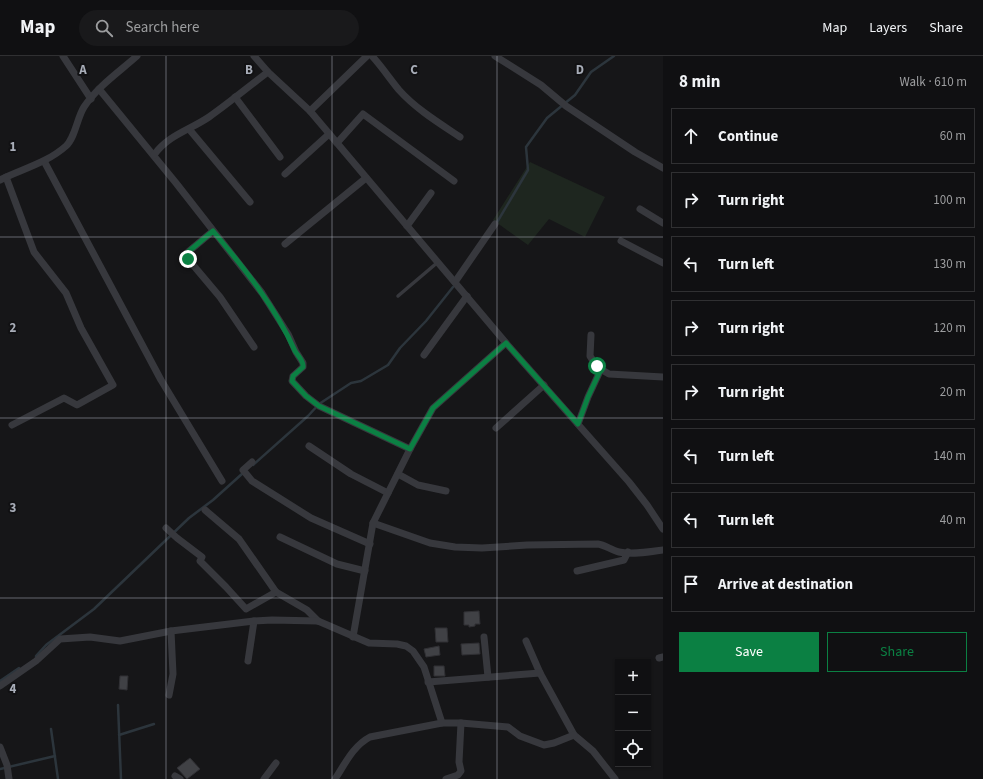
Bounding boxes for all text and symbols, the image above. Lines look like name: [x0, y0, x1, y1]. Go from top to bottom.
search box: [79, 10, 359, 46]
text: Map: [20, 14, 55, 41]
icon: search: [93, 17, 115, 39]
text: Search here: [125, 17, 199, 38]
text: Map: [822, 18, 847, 38]
text: Layers: [869, 18, 907, 38]
text: Share: [929, 18, 963, 38]
text: A: [78, 61, 87, 79]
text: B: [245, 61, 253, 79]
text: C: [410, 61, 418, 79]
text: D: [576, 61, 584, 79]
text: 8 min: [679, 70, 720, 94]
text: Walk · 610 m: [899, 73, 967, 91]
icon: ahead: [680, 125, 702, 147]
text: Continue: [718, 126, 778, 147]
text: 60 m: [940, 127, 966, 145]
text: 1: [10, 138, 17, 156]
icon: right: [680, 189, 702, 211]
text: Turn right: [718, 190, 784, 211]
text: 100 m: [933, 191, 966, 209]
route end: [179, 250, 197, 268]
icon: left: [680, 253, 702, 275]
text: Turn left: [718, 254, 774, 275]
text: 130 m: [933, 255, 966, 273]
icon: right: [680, 317, 702, 339]
text: Turn right: [718, 318, 784, 339]
text: 2: [10, 319, 17, 337]
text: 120 m: [933, 319, 966, 337]
route start: [588, 357, 606, 375]
icon: right: [680, 381, 702, 403]
text: Turn right: [718, 382, 784, 403]
text: 20 m: [940, 383, 966, 401]
icon: left: [680, 445, 702, 467]
text: Turn left: [718, 446, 774, 467]
text: 140 m: [933, 447, 966, 465]
text: 3: [10, 499, 17, 517]
icon: left: [680, 509, 702, 531]
text: Turn left: [718, 510, 774, 531]
text: 40 m: [940, 511, 966, 529]
icon: arrive: [680, 573, 702, 595]
text: Arrive at destination: [718, 574, 853, 595]
button: Save: [679, 632, 819, 672]
button: Share: [827, 632, 967, 672]
map controls: [615, 659, 651, 767]
button: +: [615, 659, 651, 695]
text: 4: [10, 680, 17, 698]
button: −: [615, 695, 651, 731]
button: locate: [615, 731, 651, 767]

